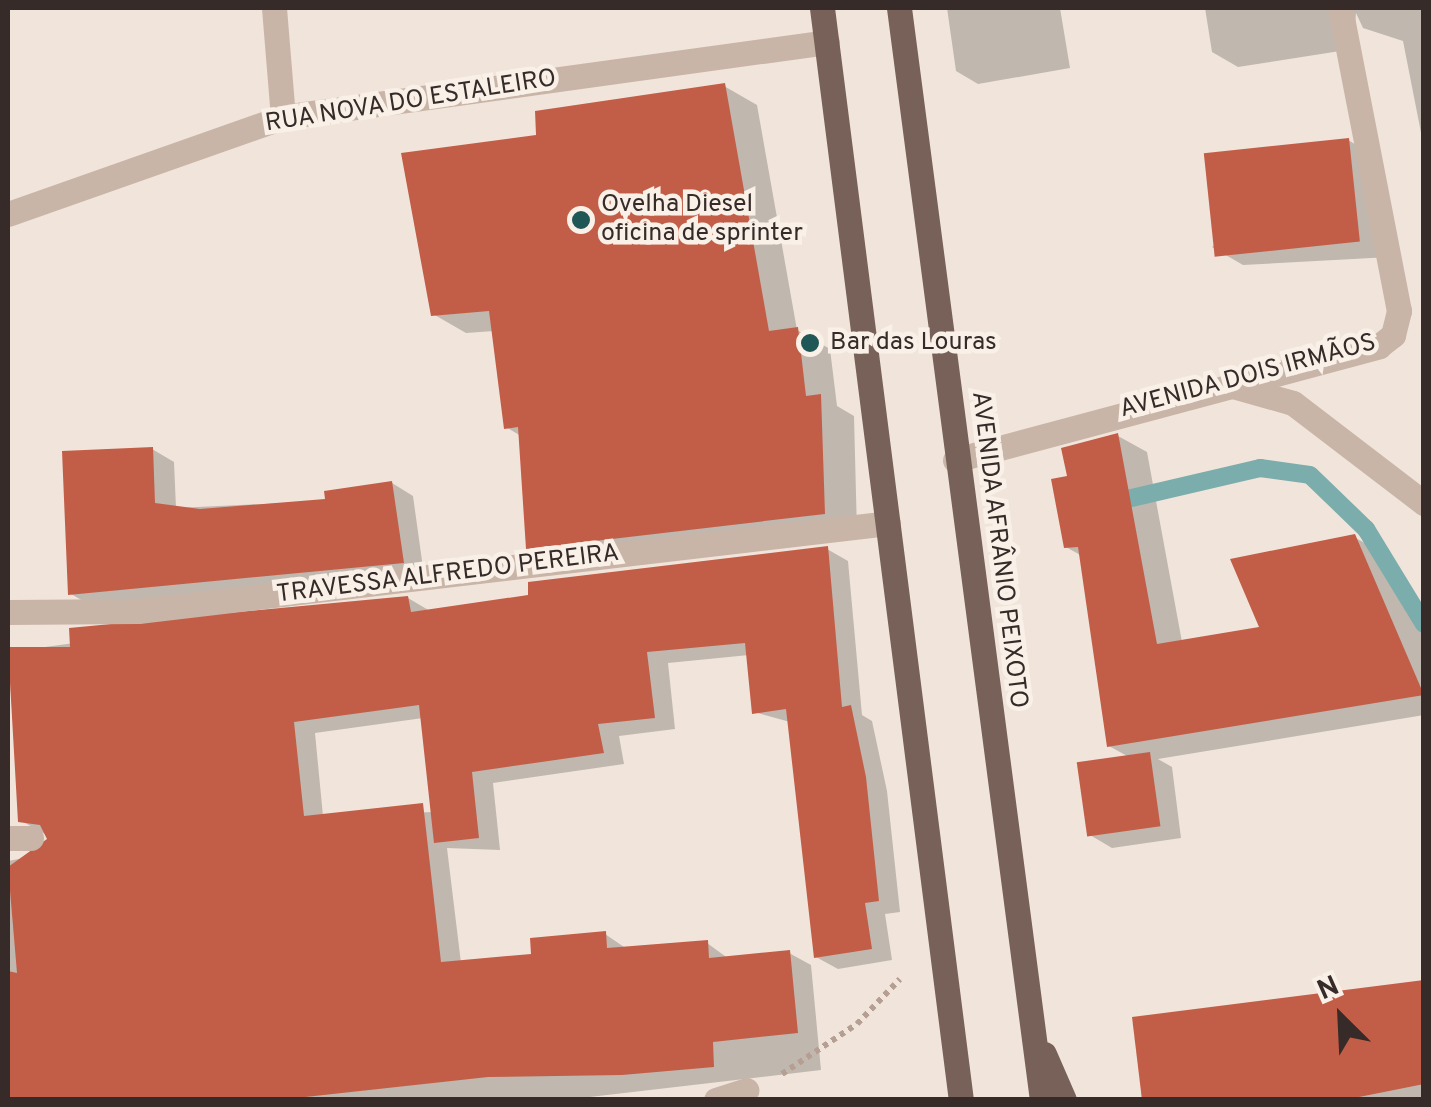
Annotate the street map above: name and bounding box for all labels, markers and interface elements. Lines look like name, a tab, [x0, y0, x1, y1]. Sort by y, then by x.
street label: RUA NOVA DO ESTALEIRO	[262, 64, 560, 140]
place label: Ovelha Diesel oficina de sprinter	[601, 191, 803, 250]
marker: Ovelha Diesel oficina de sprinter	[570, 209, 592, 231]
place label: Bar das Louras	[830, 328, 997, 358]
street label: AVENIDA DOIS IRMÃOS	[1116, 328, 1380, 426]
marker: Bar das Louras	[799, 332, 821, 354]
street label: AVENIDA AFRÂNIO PEIXOTO	[964, 389, 1032, 711]
street label: TRAVESSA ALFREDO PEREIRA	[274, 539, 622, 611]
north arrow	[1291, 967, 1391, 1067]
text: N	[1312, 969, 1345, 1010]

